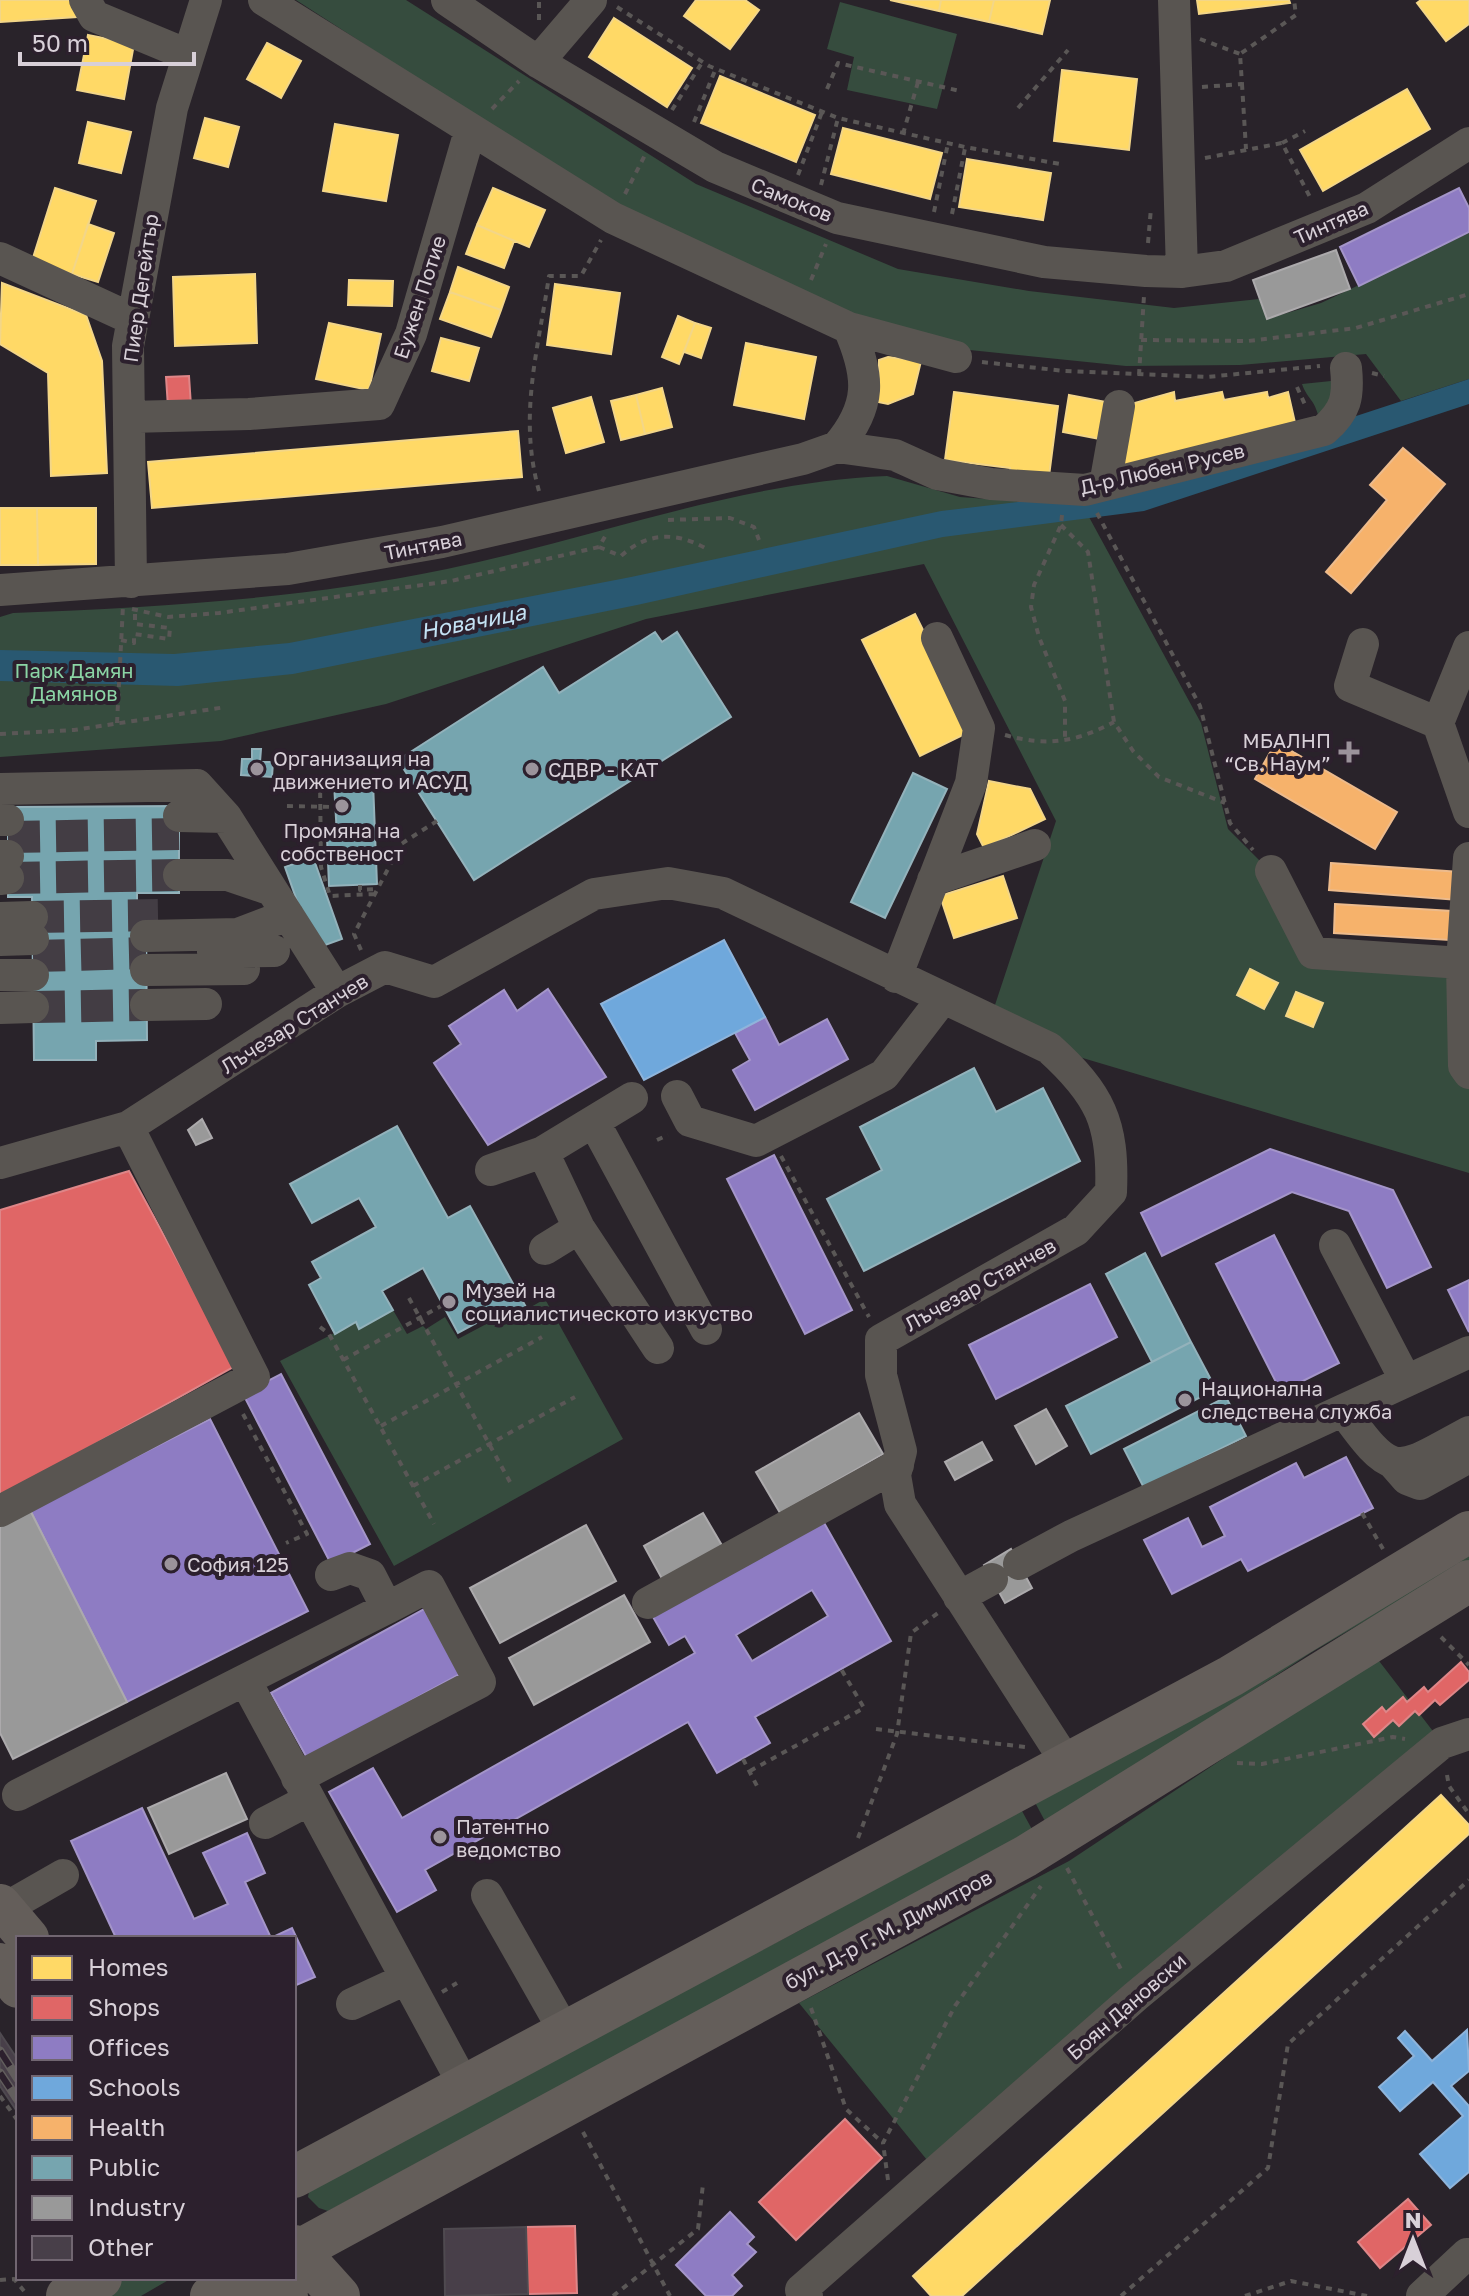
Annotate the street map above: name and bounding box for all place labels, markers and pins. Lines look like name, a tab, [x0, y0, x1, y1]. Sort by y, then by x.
place label: MБАЛНП “Св. Наум”	[1224, 728, 1331, 775]
marker: MБАЛНП “Св. Наум”	[1338, 741, 1360, 763]
place label: Организация на движението и АСУД	[273, 746, 468, 793]
place label: СДВР - КАТ	[548, 757, 658, 781]
marker: Организация на движението и АСУД	[248, 760, 266, 778]
marker: СДВР - КАТ	[523, 760, 541, 778]
marker: Промяна на собственост	[333, 797, 351, 815]
place label: Промяна на собственост	[280, 818, 404, 865]
place label: Музей на социалистическото изкуство	[465, 1278, 753, 1325]
marker: Музей на социалистическото изкуство	[440, 1293, 458, 1311]
place label: Национална следствена служба	[1201, 1376, 1392, 1423]
marker: Национална следствена служба	[1176, 1391, 1194, 1409]
place label: София 125	[187, 1552, 289, 1576]
marker: София 125	[162, 1555, 180, 1573]
place label: Патентно ведомство	[456, 1814, 561, 1861]
marker: Патентно ведомство	[431, 1828, 449, 1846]

